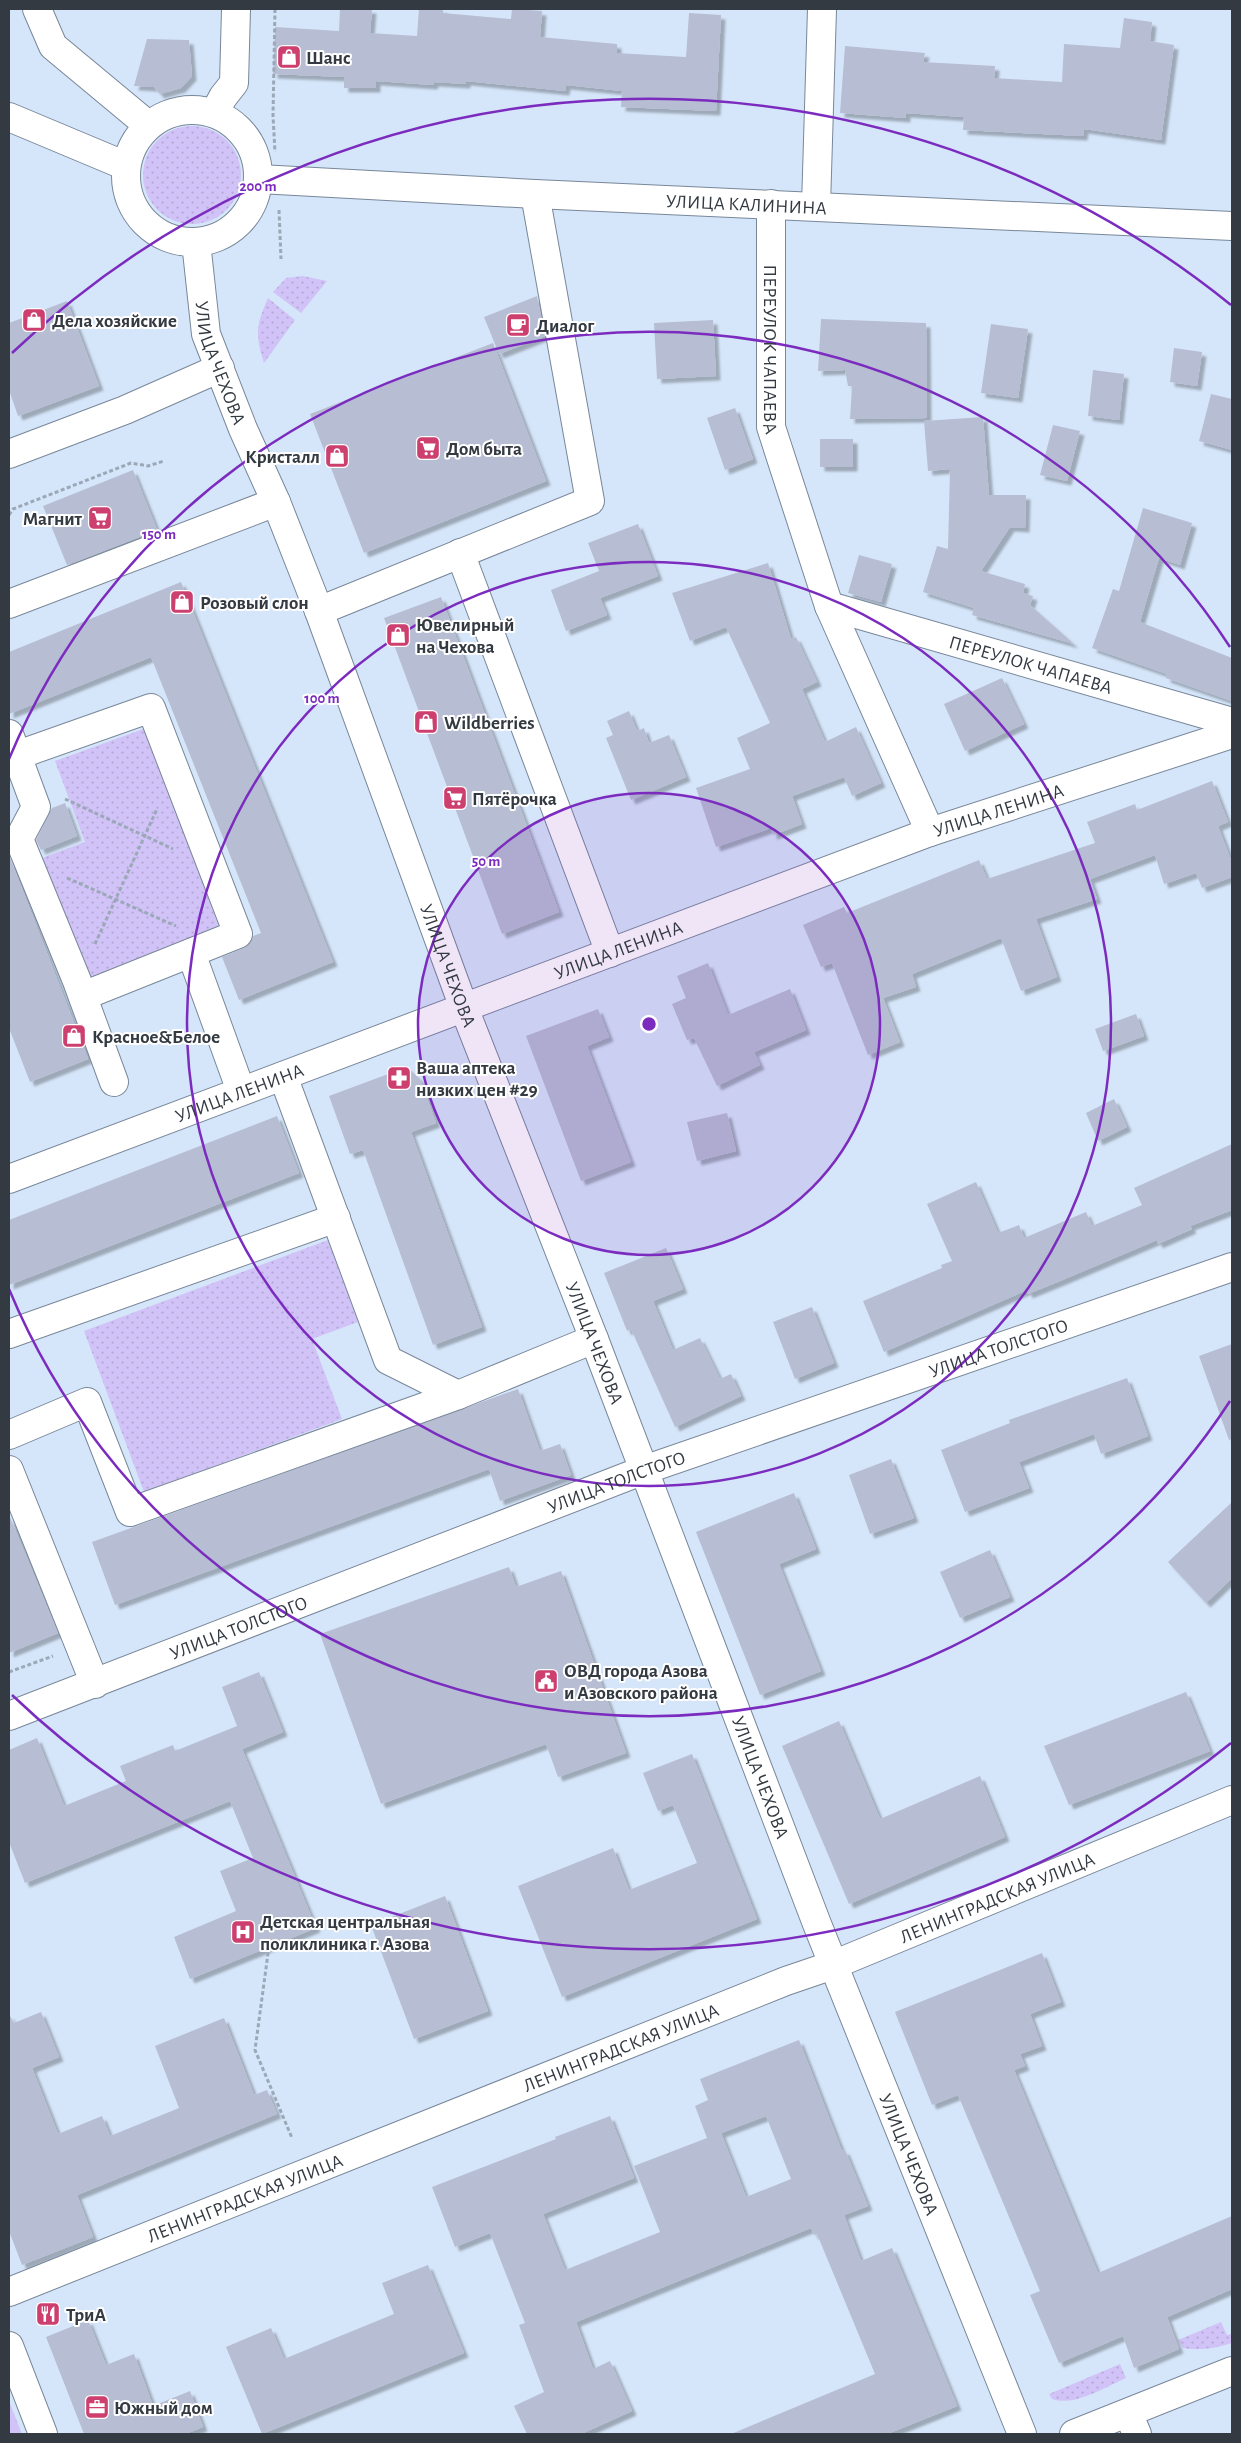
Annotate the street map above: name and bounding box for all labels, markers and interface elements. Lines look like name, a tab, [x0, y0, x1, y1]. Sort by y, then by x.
shop icon: Шанс	[276, 44, 302, 70]
place label: Шанс	[306, 49, 351, 68]
text: 200 m	[239, 179, 277, 194]
street label: УЛИЦА КАЛИНИНА	[665, 192, 827, 218]
street label: ПЕРЕУЛОК ЧАПАЕВА	[759, 265, 781, 436]
street label: УЛИЦА ЧЕХОВА	[191, 300, 248, 427]
shop icon: Дела хозяйские	[21, 307, 47, 333]
place label: Дела хозяйские	[52, 312, 177, 331]
cafe icon: Диалог	[505, 312, 531, 338]
place label: Диалог	[536, 317, 595, 336]
supermarket icon: Дом быта	[415, 435, 441, 461]
place label: Дом быта	[446, 440, 522, 459]
shop icon: Кристалл	[324, 443, 350, 469]
place label: Кристалл	[245, 448, 320, 467]
supermarket icon: Магнит	[87, 505, 113, 531]
place label: Магнит	[23, 510, 83, 529]
text: 150 m	[142, 527, 176, 542]
shop icon: Розовый слон	[169, 589, 195, 615]
place label: Розовый слон	[200, 594, 309, 613]
place label: Ювелирный на Чехова	[416, 616, 514, 657]
shop icon: Ювелирный на Чехова	[385, 622, 411, 648]
street label: ПЕРЕУЛОК ЧАПАЕВА	[947, 633, 1114, 698]
text: 100 m	[304, 691, 340, 706]
shop icon: Wildberries	[413, 709, 439, 735]
place label: Wildberries	[444, 714, 534, 733]
street label: УЛИЦА ЛЕНИНА	[931, 781, 1066, 841]
supermarket icon: Пятёрочка	[442, 785, 468, 811]
place label: Пятёрочка	[472, 790, 557, 809]
text: 50 m	[472, 854, 500, 869]
street label: УЛИЦА ЧЕХОВА	[416, 902, 478, 1030]
street label: УЛИЦА ЛЕНИНА	[552, 918, 685, 984]
centre of rings	[640, 1015, 658, 1033]
shop icon: Красное&Белое	[61, 1023, 87, 1049]
place label: Красное&Белое	[92, 1028, 220, 1047]
place label: Ваша аптека низких цен #29	[416, 1059, 538, 1100]
street label: УЛИЦА ЛЕНИНА	[173, 1061, 306, 1126]
pharmacy icon: Ваша аптека низких цен #29	[386, 1065, 412, 1091]
street label: УЛИЦА ЧЕХОВА	[562, 1280, 626, 1407]
street label: УЛИЦА ТОЛСТОГО	[927, 1316, 1071, 1382]
street label: УЛИЦА ТОЛСТОГО	[545, 1448, 688, 1517]
street label: УЛИЦА ТОЛСТОГО	[167, 1593, 310, 1664]
place label: ОВД города Азова и Азовского района	[564, 1662, 718, 1703]
public building icon: ОВД города Азова и Азовского района	[533, 1668, 559, 1694]
street label: УЛИЦА ЧЕХОВА	[728, 1714, 792, 1841]
street label: ЛЕНИНГРАДСКАЯ УЛИЦА	[897, 1850, 1098, 1947]
place label: Детская центральная поликлиника г. Азова	[260, 1913, 430, 1954]
hospital icon: Детская центральная поликлиника г. Азова	[230, 1919, 256, 1945]
street label: ЛЕНИНГРАДСКАЯ УЛИЦА	[521, 2001, 722, 2096]
street label: УЛИЦА ЧЕХОВА	[875, 2091, 941, 2218]
street label: ЛЕНИНГРАДСКАЯ УЛИЦА	[145, 2151, 346, 2247]
restaurant icon: ТриА	[35, 2301, 61, 2327]
place label: ТриА	[66, 2306, 106, 2325]
office icon: Южный дом	[84, 2394, 110, 2420]
place label: Южный дом	[114, 2399, 213, 2418]

